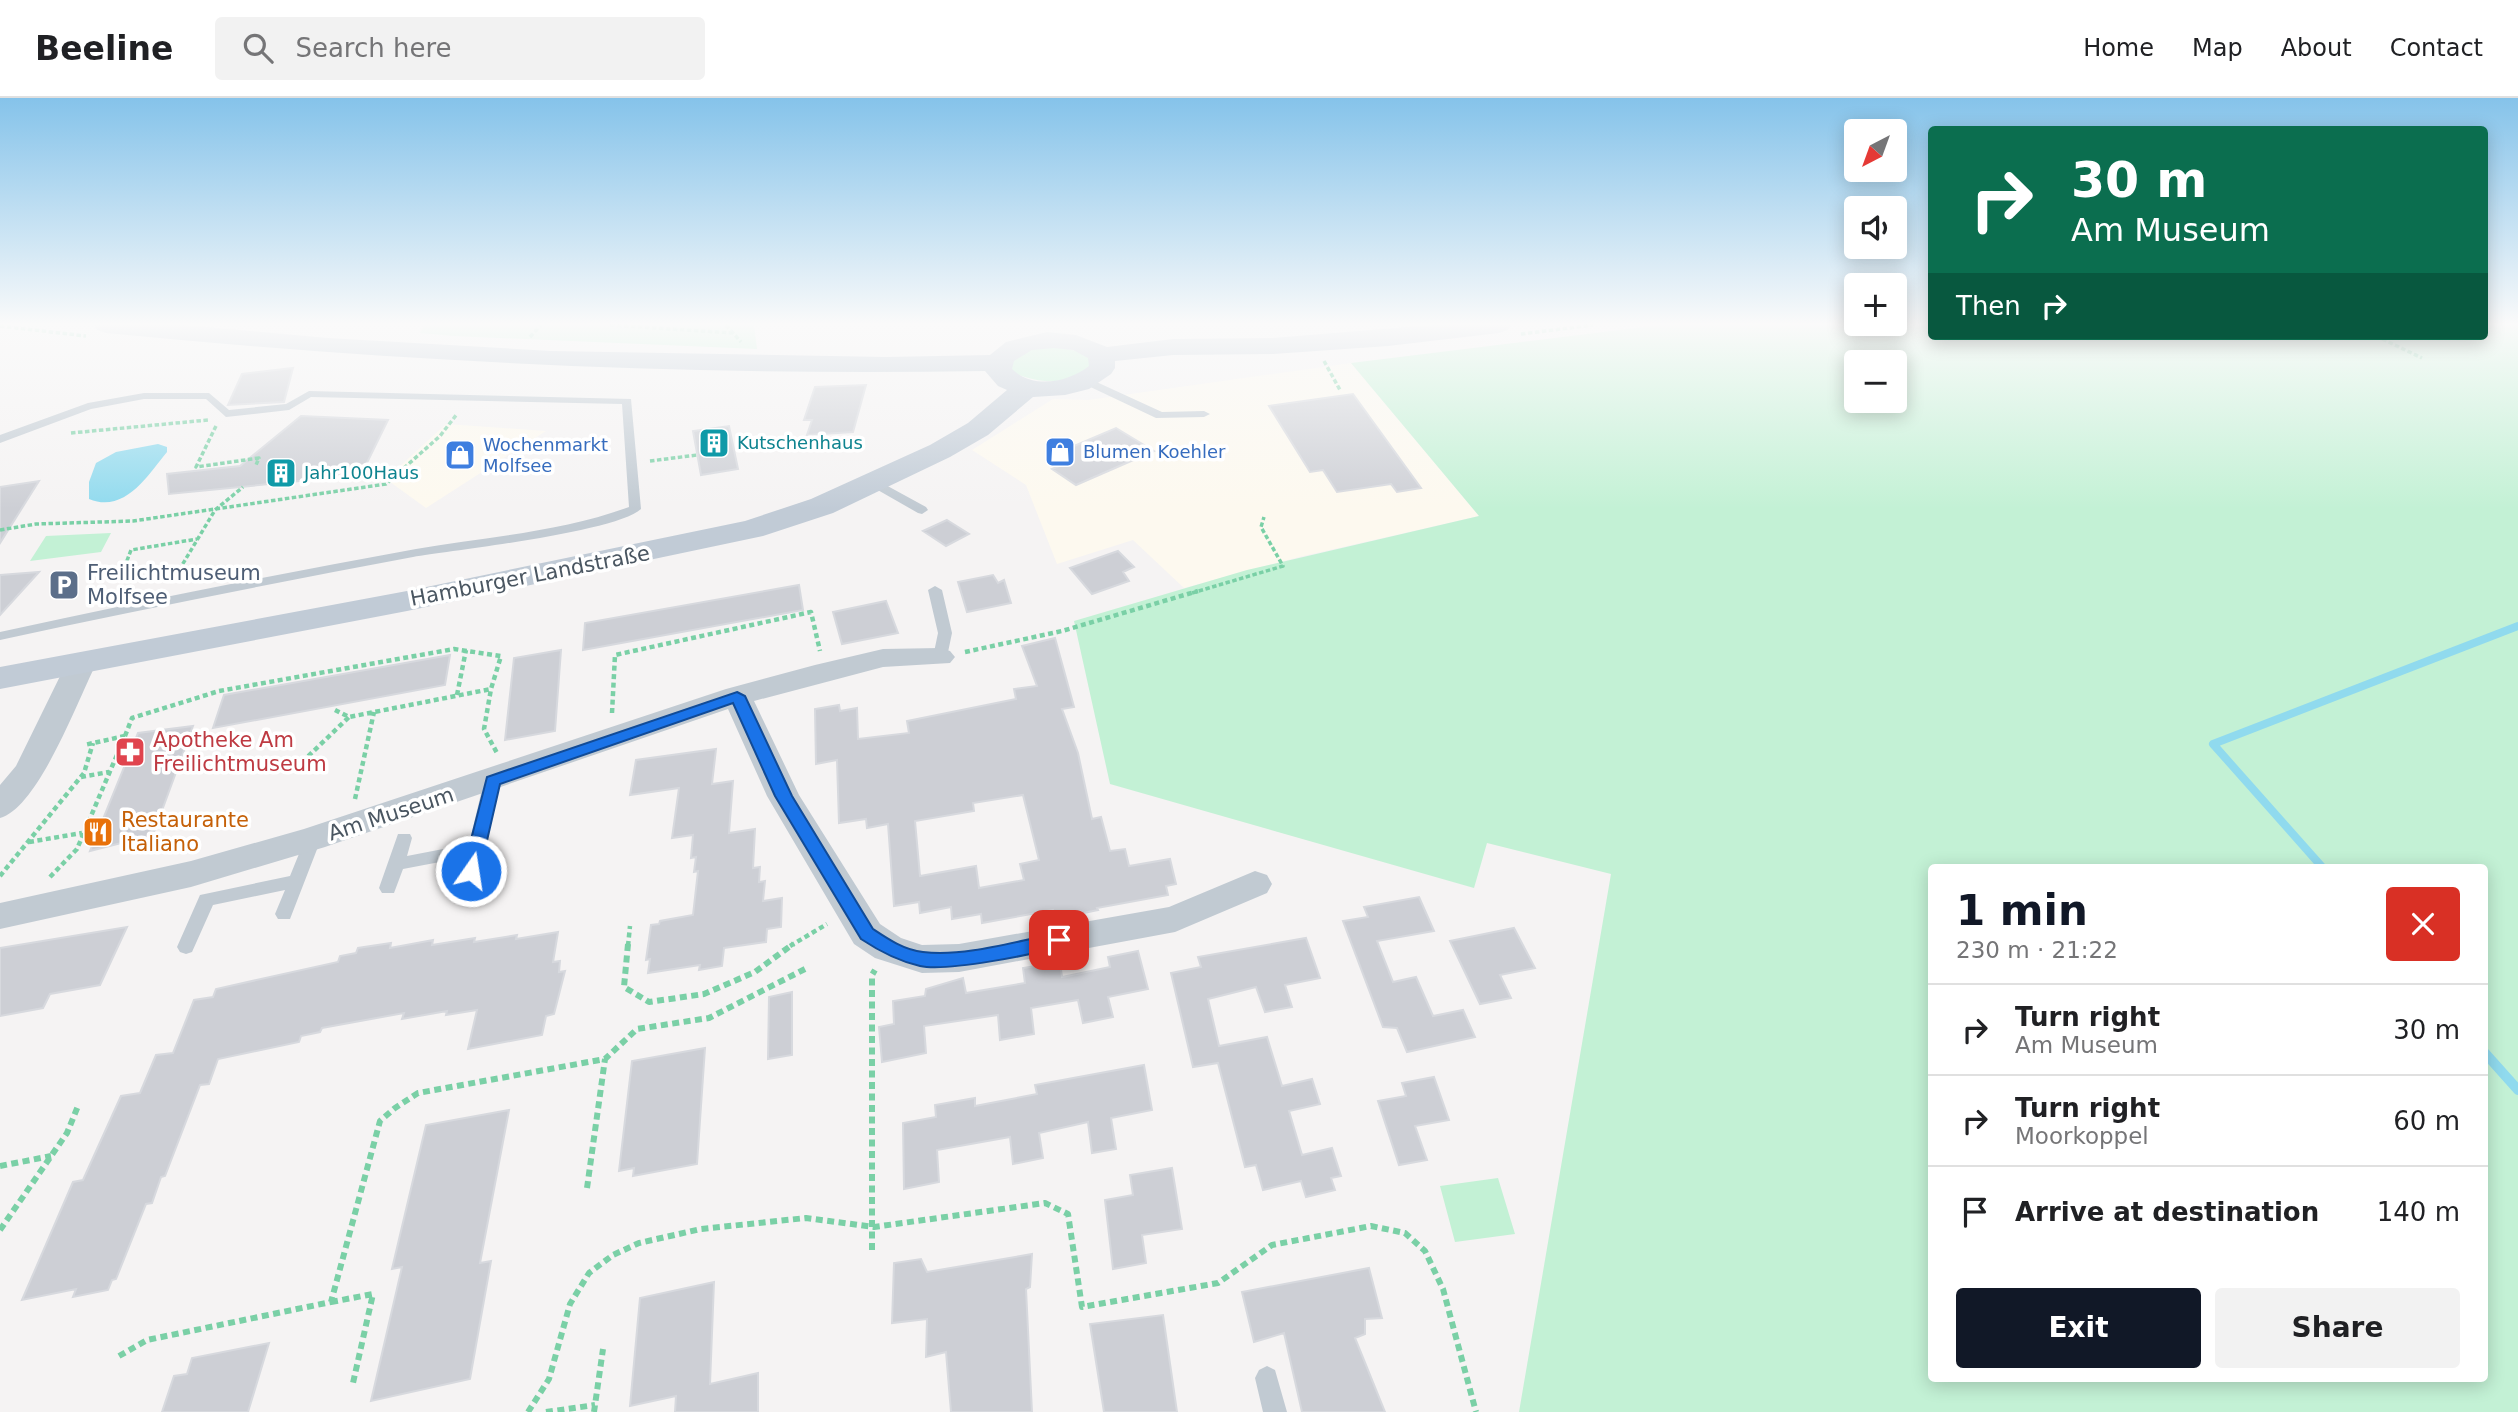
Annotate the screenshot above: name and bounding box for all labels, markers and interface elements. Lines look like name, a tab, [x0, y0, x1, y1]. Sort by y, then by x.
search box	[215, 17, 705, 80]
text: Beeline	[35, 29, 173, 68]
icon: search	[239, 29, 277, 67]
text: Search here	[295, 33, 452, 63]
text: Home	[2083, 34, 2154, 62]
text: Map	[2192, 34, 2243, 62]
text: About	[2281, 34, 2352, 62]
text: Contact	[2390, 34, 2483, 62]
north arrow	[1844, 119, 1908, 182]
map controls	[1844, 119, 1907, 413]
text: 30 m	[2071, 152, 2207, 209]
icon: right	[1956, 154, 2047, 245]
button: sound	[1844, 196, 1907, 259]
text: Am Museum	[2071, 211, 2270, 249]
button: +	[1844, 273, 1907, 336]
icon: right	[2035, 287, 2073, 325]
text: Then	[1956, 291, 2021, 321]
button: −	[1844, 350, 1907, 413]
building icon: Kutschenhaus	[697, 426, 731, 460]
place label: Kutschenhaus	[737, 432, 863, 453]
place label: Wochenmarkt Molfsee	[483, 434, 608, 476]
shop icon: Blumen Koehler	[1043, 435, 1077, 469]
shop icon: Wochenmarkt Molfsee	[443, 438, 477, 472]
place label: Blumen Koehler	[1083, 441, 1226, 462]
building icon: Jahr100Haus	[264, 456, 298, 490]
place label: Jahr100Haus	[303, 462, 419, 483]
street label: Hamburger Landstraße	[408, 541, 652, 611]
place label: Freilichtmuseum Molfsee	[87, 561, 261, 609]
parking icon: Freilichtmuseum Molfsee	[47, 568, 81, 602]
place label: Apotheke Am Freilichtmuseum	[153, 728, 327, 776]
pharmacy icon: Apotheke Am Freilichtmuseum	[113, 735, 147, 769]
street label: Am Museum	[325, 782, 457, 846]
place label: Restaurante Italiano	[121, 808, 249, 856]
restaurant icon: Restaurante Italiano	[81, 815, 115, 849]
position arrow	[434, 834, 508, 908]
text: 1 min	[1956, 886, 2088, 935]
button: close	[2386, 887, 2460, 961]
pin	[1029, 910, 1089, 970]
icon: arrive	[1040, 921, 1078, 959]
text: 230 m · 21:22	[1956, 937, 2118, 963]
text: Turn right	[2015, 1002, 2160, 1032]
icon: right	[1956, 1011, 1994, 1049]
text: 30 m	[2393, 1015, 2460, 1045]
text: Am Museum	[2015, 1032, 2158, 1058]
text: Turn right	[2015, 1093, 2160, 1123]
icon: right	[1956, 1102, 1994, 1140]
text: 60 m	[2393, 1106, 2460, 1136]
text: Moorkoppel	[2015, 1123, 2149, 1149]
icon: arrive	[1956, 1193, 1994, 1231]
text: Arrive at destination	[2015, 1197, 2319, 1227]
text: 140 m	[2377, 1197, 2460, 1227]
button: Exit	[1956, 1288, 2201, 1368]
button: Share	[2215, 1288, 2460, 1368]

